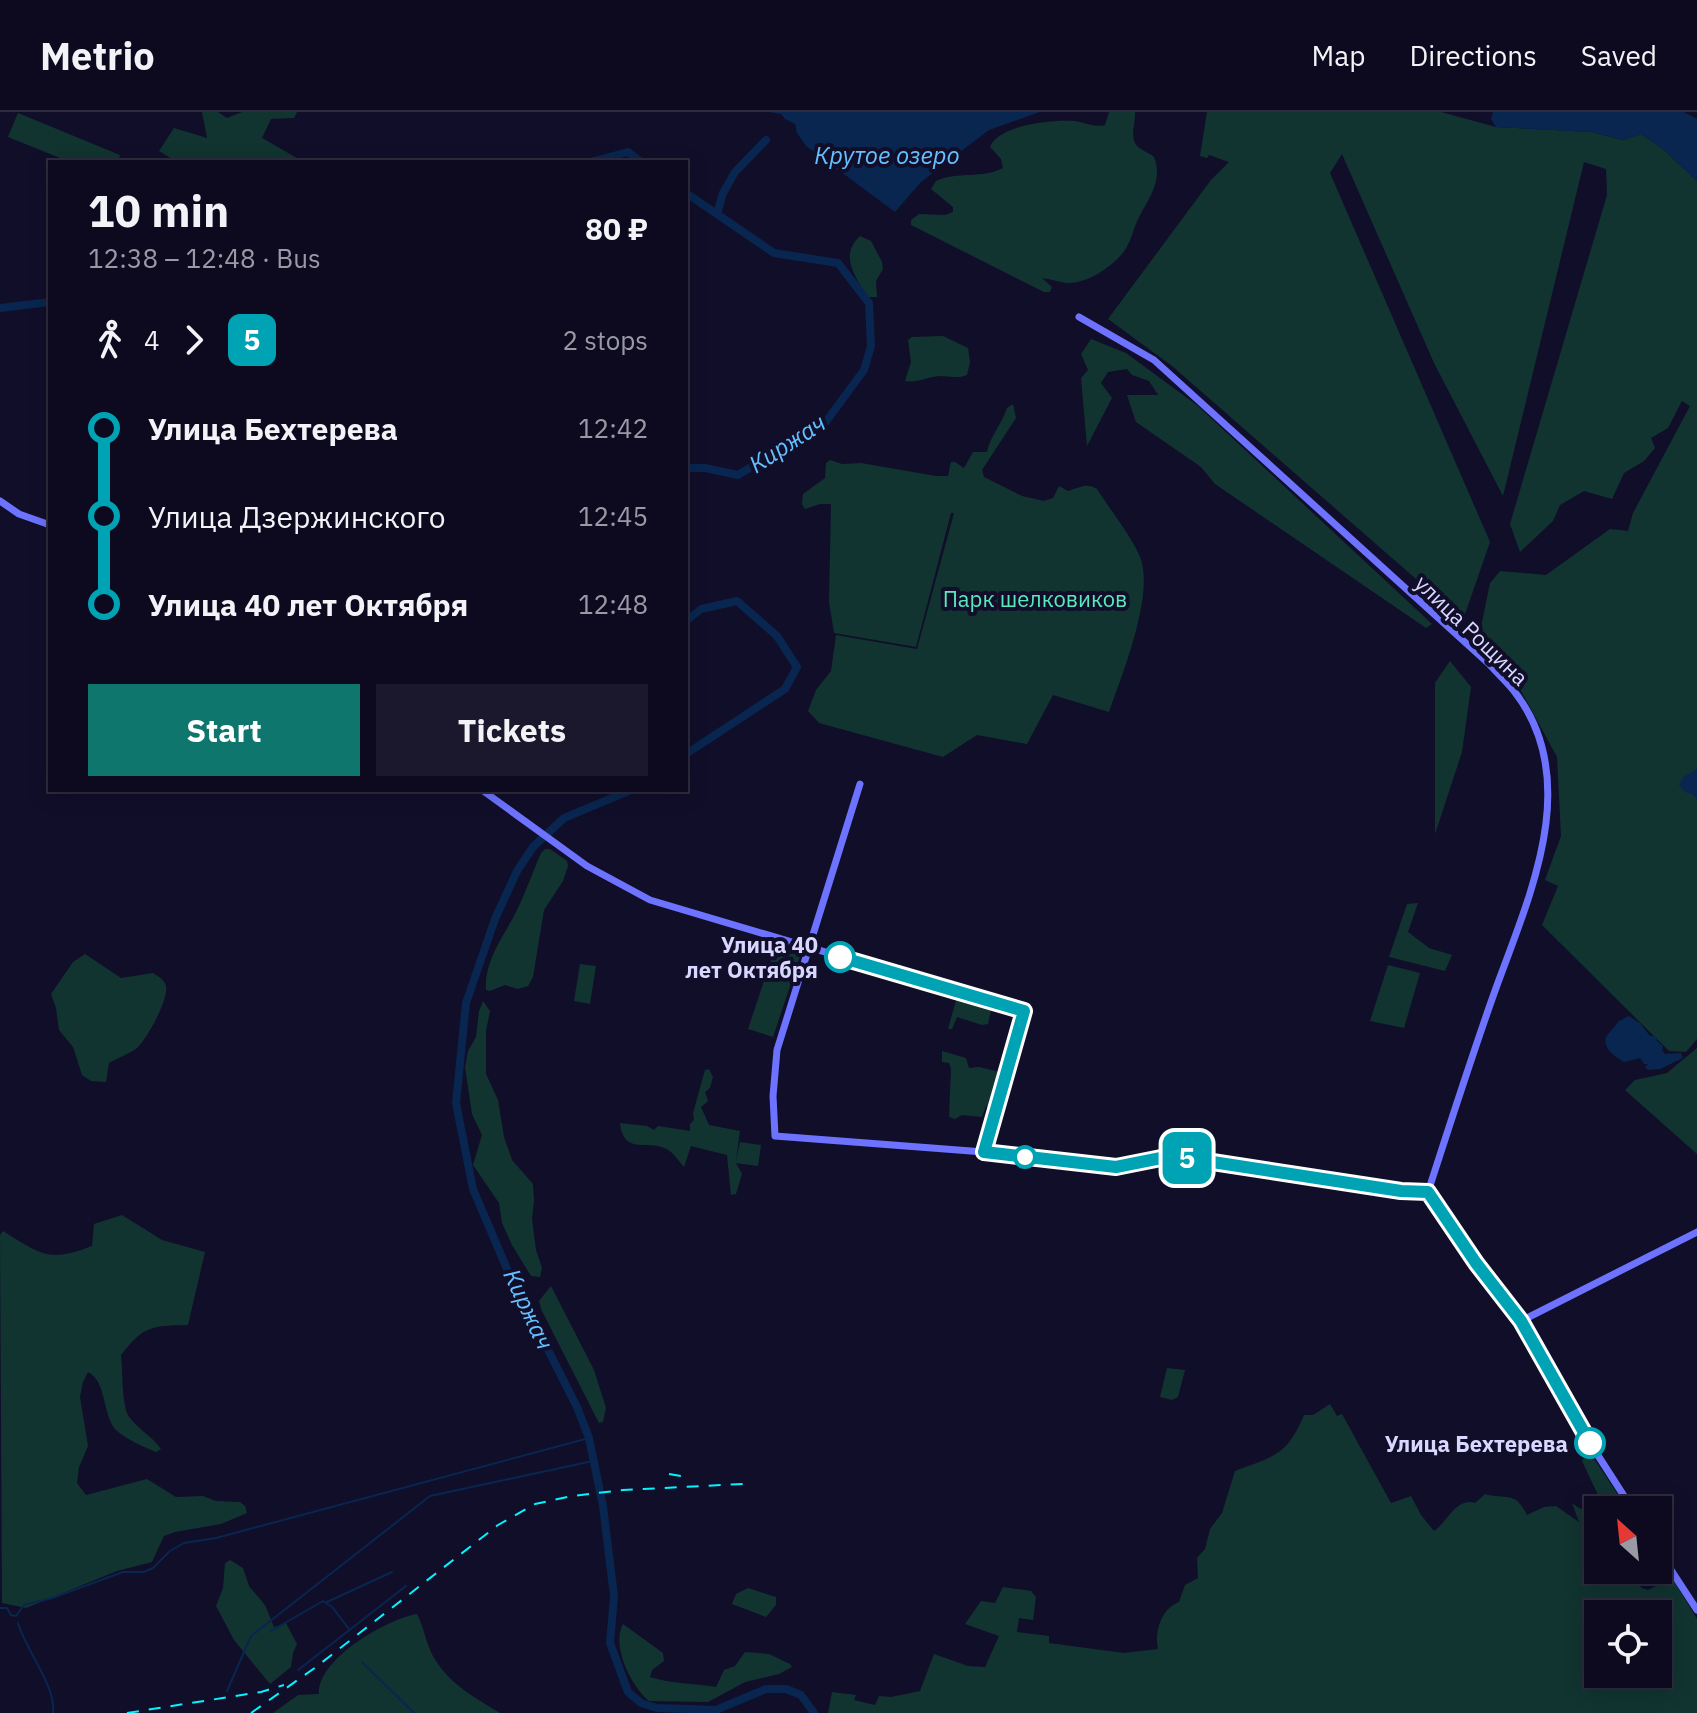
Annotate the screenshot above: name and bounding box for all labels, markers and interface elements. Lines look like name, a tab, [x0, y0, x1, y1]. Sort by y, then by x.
text: Metrio	[40, 31, 155, 80]
text: Map	[1311, 37, 1365, 74]
text: Directions	[1409, 37, 1537, 74]
text: Saved	[1581, 37, 1657, 74]
water label: Крутое озеро	[814, 139, 960, 171]
text: 10 min	[88, 182, 229, 239]
text: 80 ₽	[585, 209, 648, 248]
text: 12:38 – 12:48 · Bus	[88, 241, 321, 275]
icon: walk	[88, 318, 132, 362]
icon: forward	[172, 318, 216, 362]
text: 5	[244, 321, 260, 358]
text: 4	[144, 323, 160, 357]
text: 2 stops	[562, 323, 648, 357]
water label: Киржач	[742, 406, 832, 480]
text: Улица Бехтерева	[148, 409, 398, 448]
text: 12:42	[578, 411, 648, 445]
text: Улица Дзержинского	[148, 497, 446, 536]
text: 12:45	[578, 499, 648, 533]
street label: улица Рощина	[1409, 568, 1535, 692]
park label: Парк шелковиков	[943, 584, 1127, 613]
text: Улица 40 лет Октября	[148, 585, 468, 624]
text: 12:48	[578, 587, 648, 621]
button: Start	[88, 684, 360, 776]
button: Tickets	[376, 684, 648, 776]
place label: Улица 40 лет Октября	[685, 930, 818, 984]
marker: Улица 40 лет Октября	[825, 942, 855, 972]
line badge: 5	[1161, 1132, 1213, 1184]
text: 5	[1179, 1139, 1195, 1176]
unlabelled marker	[1014, 1146, 1036, 1168]
water label: Киржач	[496, 1263, 562, 1355]
marker: Улица Бехтерева	[1575, 1428, 1605, 1458]
place label: Улица Бехтерева	[1385, 1429, 1568, 1458]
north arrow	[1584, 1496, 1672, 1584]
map controls	[1584, 1496, 1672, 1688]
button: locate	[1584, 1600, 1672, 1688]

